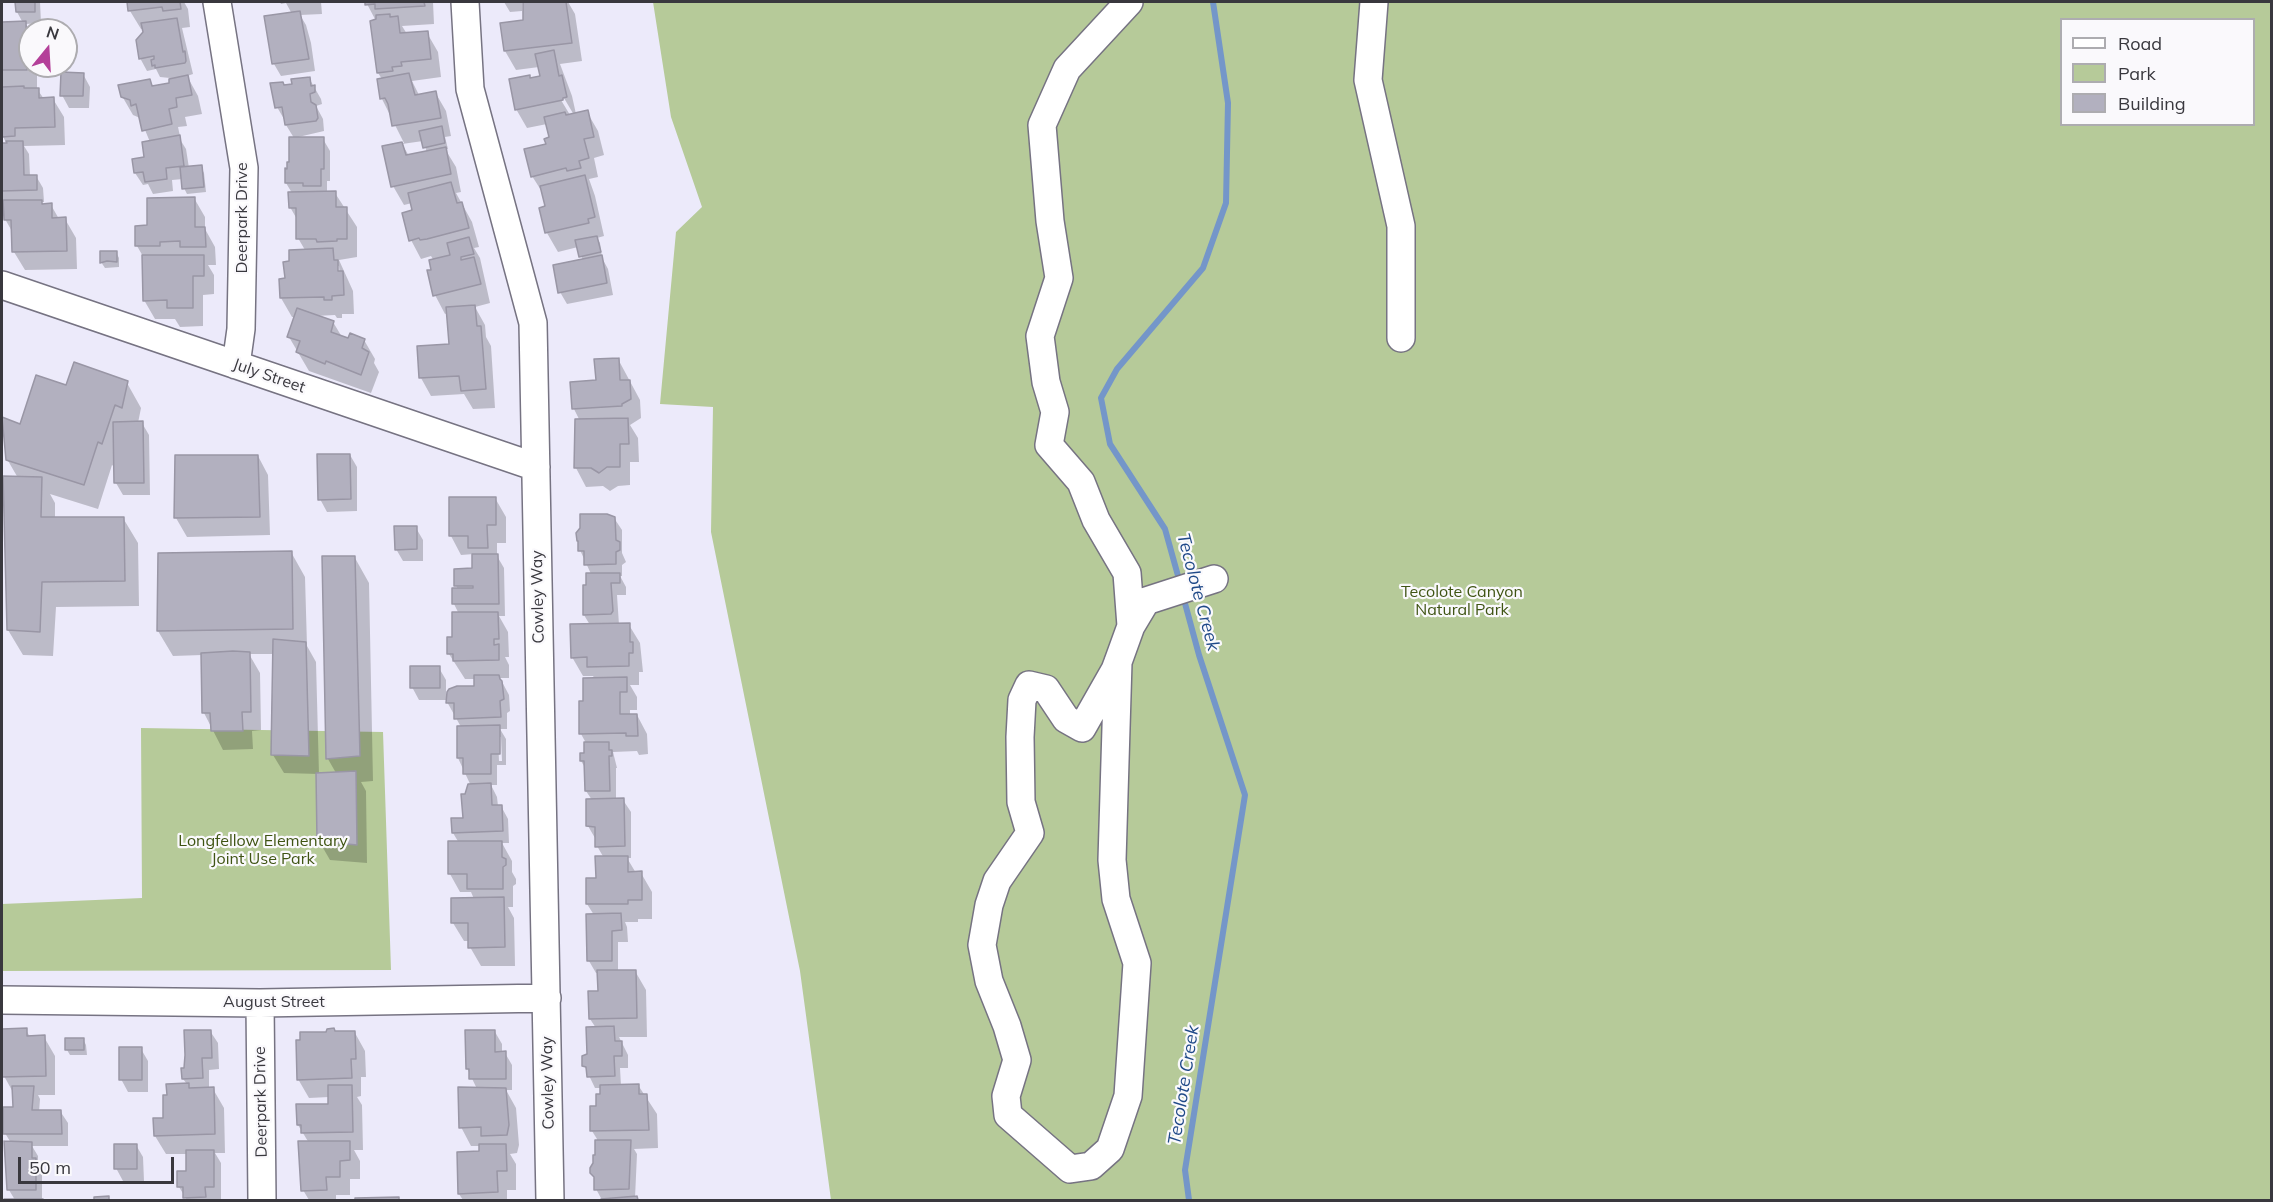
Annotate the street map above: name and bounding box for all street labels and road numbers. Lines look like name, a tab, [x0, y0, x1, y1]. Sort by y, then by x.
street label: Deerpark Drive	[232, 162, 252, 274]
street label: July Street	[230, 355, 308, 397]
street label: Cowley Way	[528, 550, 548, 644]
street label: August Street	[223, 992, 325, 1012]
street label: Cowley Way	[538, 1036, 558, 1130]
street label: Deerpark Drive	[250, 1046, 272, 1158]

